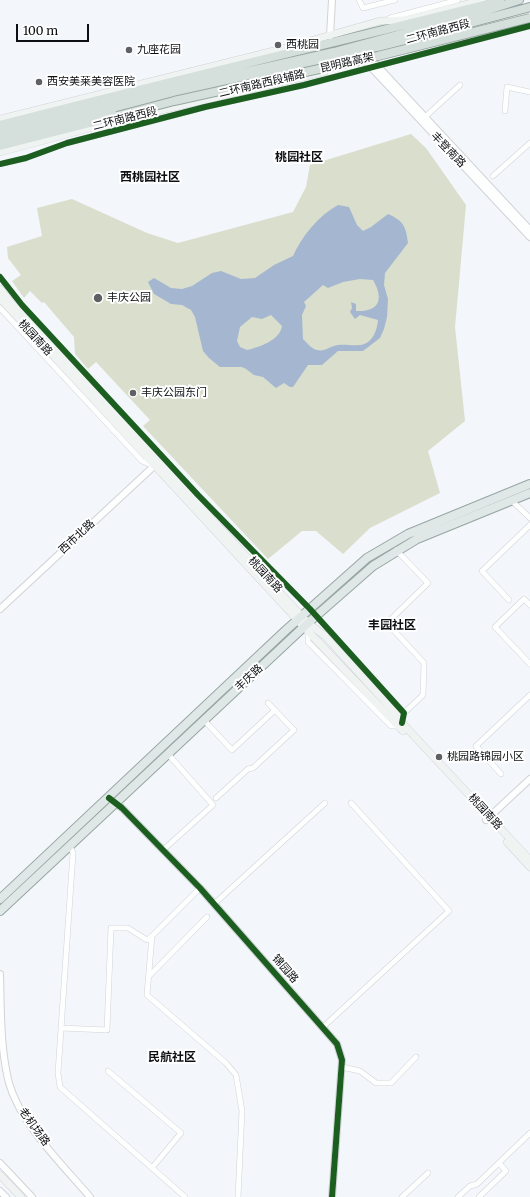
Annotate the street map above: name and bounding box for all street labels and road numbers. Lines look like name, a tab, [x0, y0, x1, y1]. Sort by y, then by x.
street label: 二环南路西段	[404, 17, 472, 47]
street label: 昆明路高架	[319, 50, 375, 76]
street label: 二环南路西段辅路	[218, 68, 306, 100]
street label: 二环南路西段	[91, 105, 159, 133]
street label: 丰登南路	[428, 130, 468, 170]
street label: 桃园南路	[15, 317, 55, 359]
street label: 西市北路	[56, 517, 98, 557]
street label: 桃园南路	[245, 554, 285, 596]
street label: 丰庆路	[232, 662, 266, 694]
street label: 桃园南路	[465, 791, 505, 833]
street label: 锦园路	[269, 952, 301, 986]
street label: 老机场路	[16, 1105, 52, 1149]

